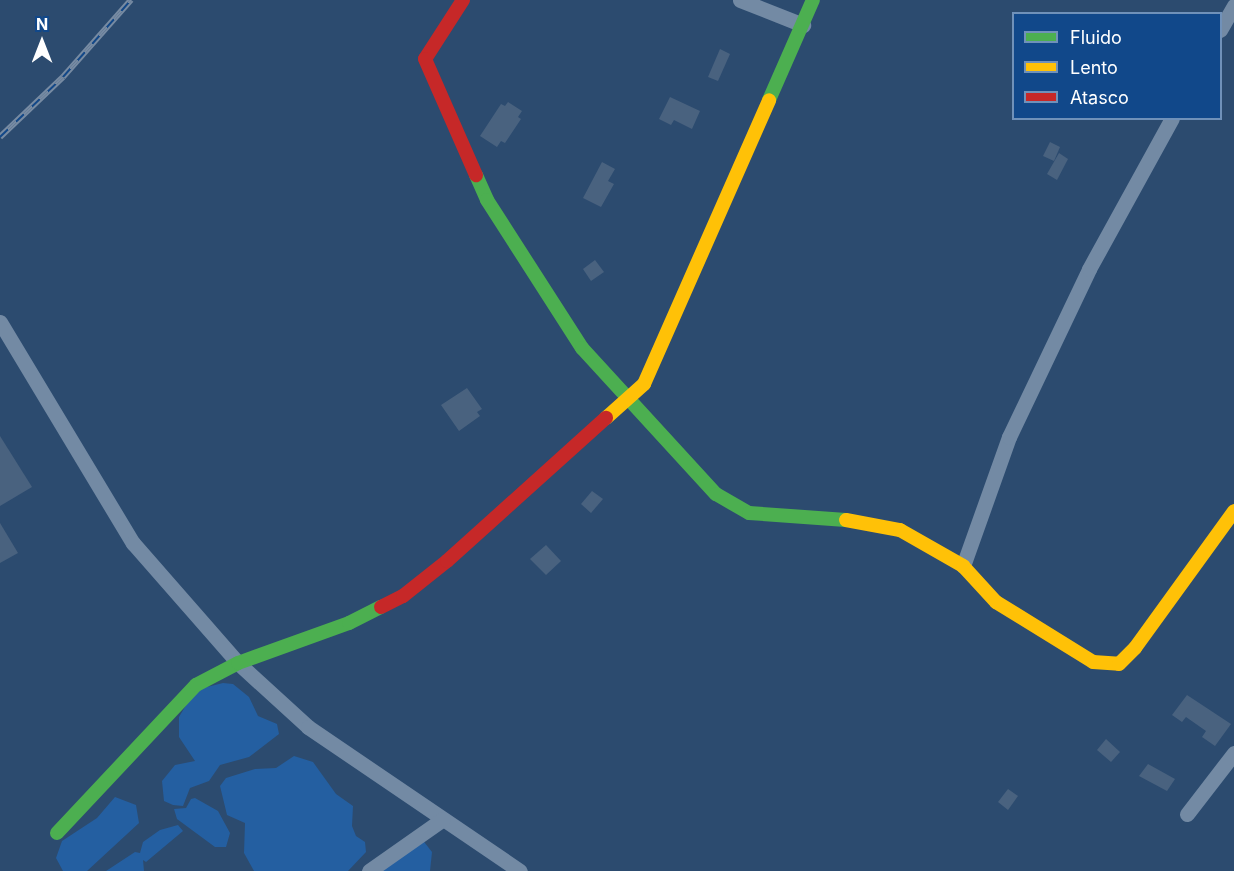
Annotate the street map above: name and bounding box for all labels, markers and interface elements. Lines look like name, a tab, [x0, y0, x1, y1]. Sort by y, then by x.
north arrow	[12, 12, 72, 72]
legend	[1012, 12, 1222, 120]
text: N	[36, 14, 48, 34]
text: Fluido	[1070, 27, 1122, 48]
text: Lento	[1070, 57, 1118, 78]
text: Atasco	[1070, 87, 1129, 108]

